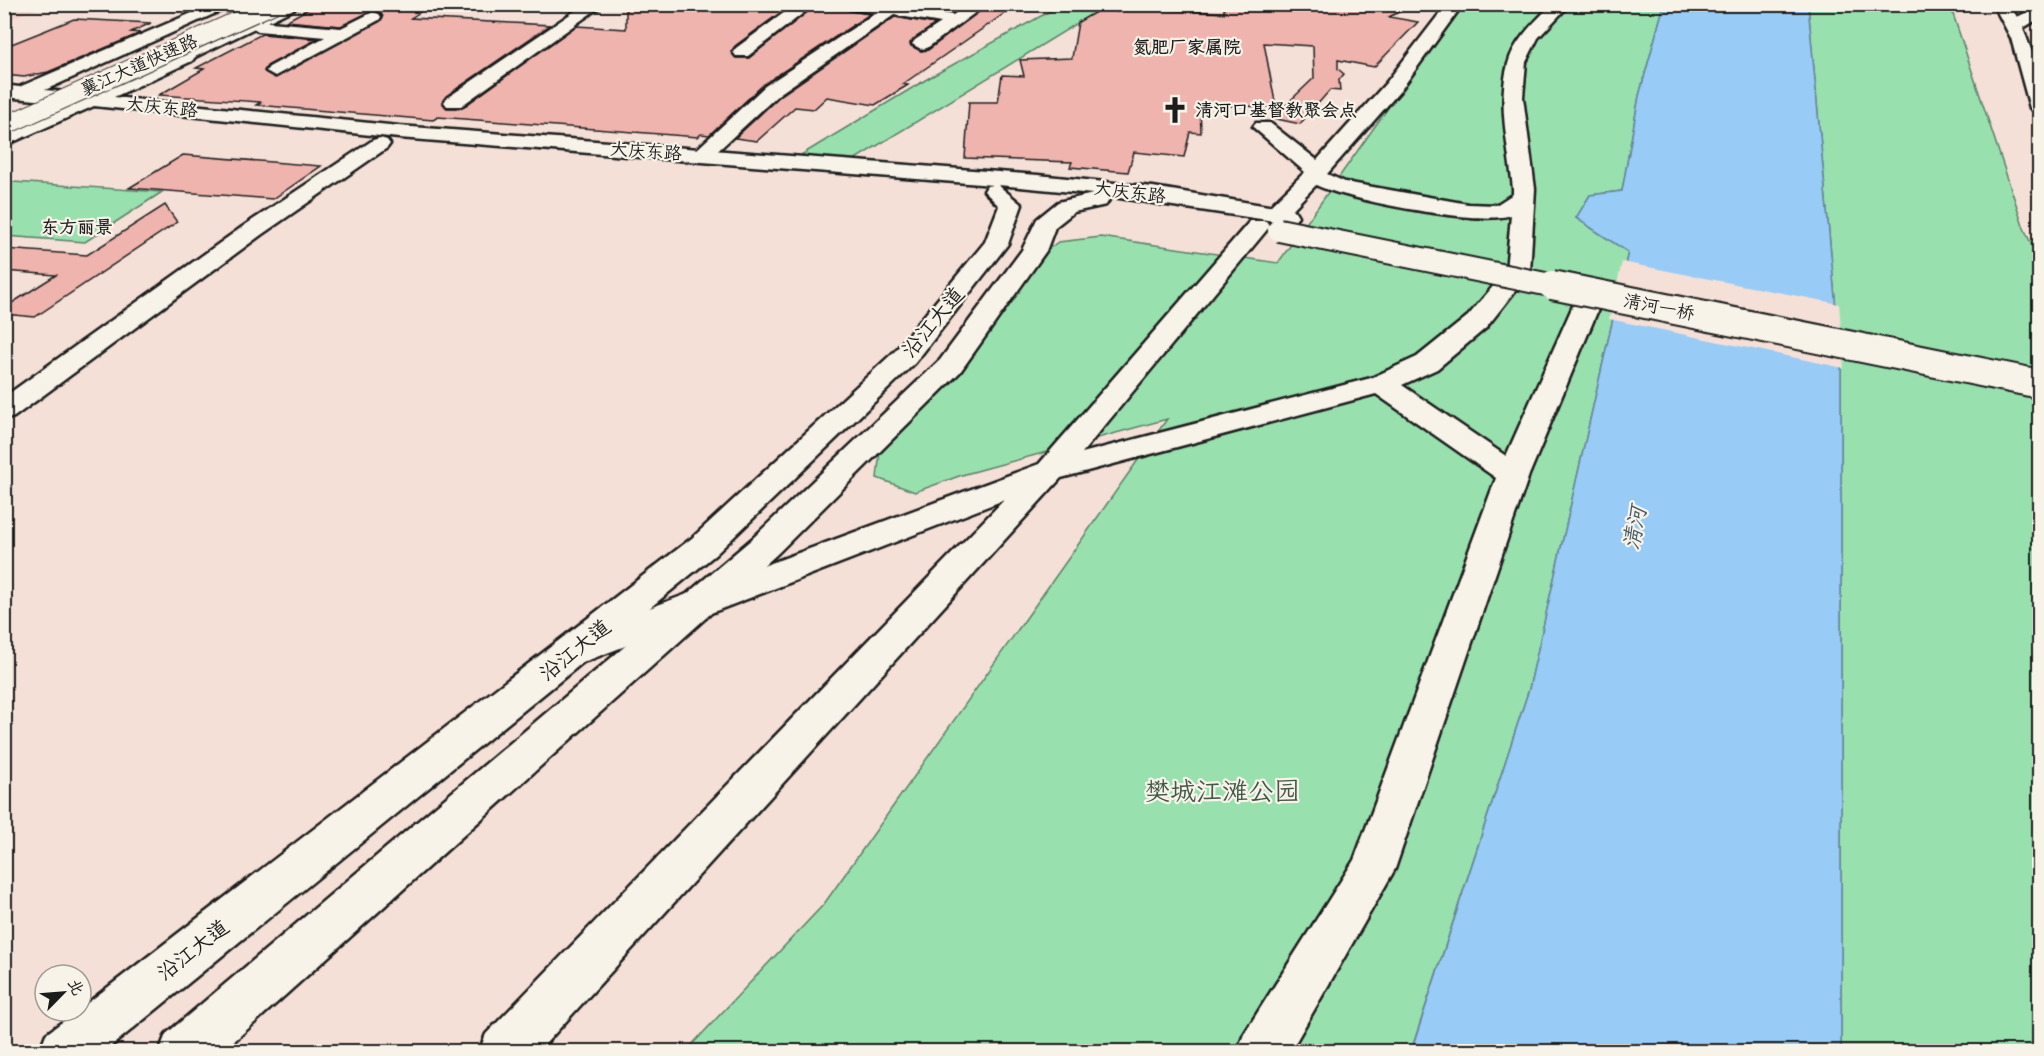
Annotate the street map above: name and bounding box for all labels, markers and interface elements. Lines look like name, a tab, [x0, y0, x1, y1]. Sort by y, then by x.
street label: 襄江大道快速路	[77, 30, 203, 104]
district label: 氮肥厂家属院	[1133, 37, 1241, 62]
street label: 大庆东路	[125, 93, 199, 126]
church icon: 清河口基督教聚会点	[1160, 95, 1190, 125]
place label: 清河口基督教聚会点	[1195, 100, 1357, 125]
street label: 大庆东路	[609, 139, 683, 168]
street label: 大庆东路	[1092, 178, 1167, 211]
district label: 东方丽景	[41, 217, 113, 242]
street label: 沿江大道	[897, 282, 974, 366]
street label: 清河一桥	[1621, 290, 1696, 329]
water label: 清河	[1618, 501, 1657, 553]
street label: 沿江大道	[535, 614, 619, 690]
park label: 樊城江滩公园	[1144, 776, 1300, 813]
street label: 沿江大道	[153, 915, 237, 990]
north arrow	[33, 963, 93, 1023]
text: 北	[61, 976, 88, 1000]

